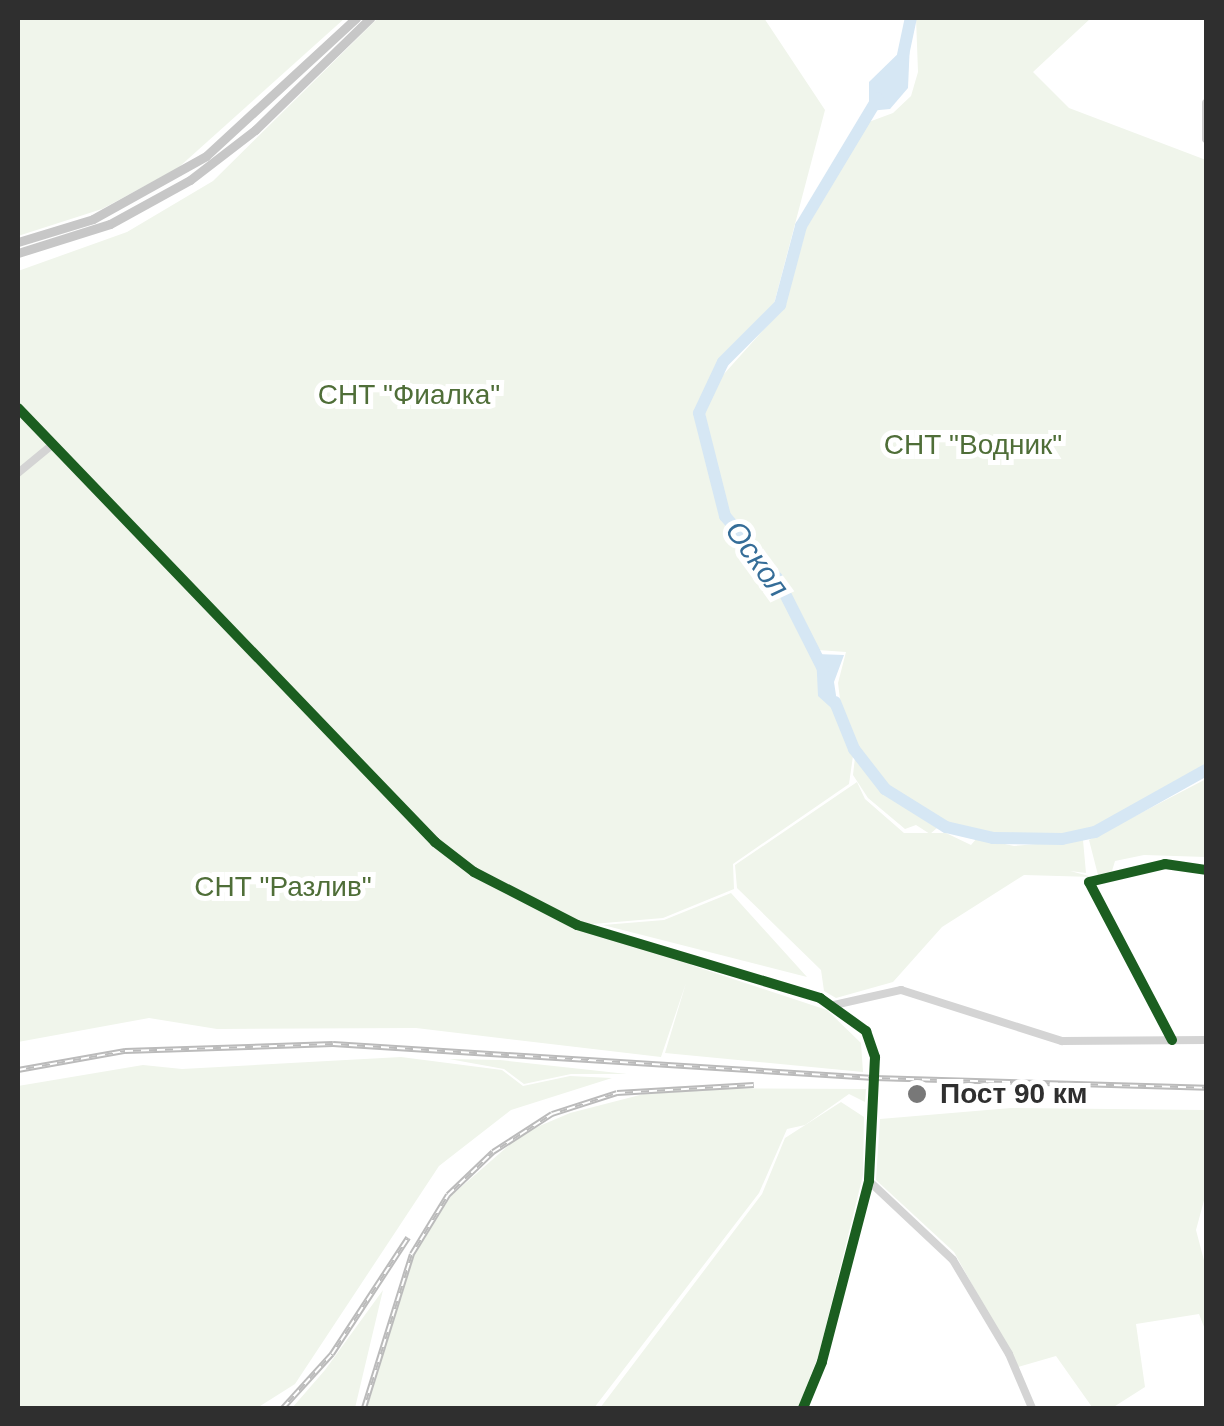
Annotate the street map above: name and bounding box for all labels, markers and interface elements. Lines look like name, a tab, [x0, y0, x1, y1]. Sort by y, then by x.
park label: СНТ "Фиалка"	[318, 378, 500, 412]
park label: СНТ "Водник"	[884, 428, 1062, 462]
water label: Оскол	[717, 514, 797, 604]
park label: СНТ "Разлив"	[194, 870, 372, 904]
place label: Пост 90 км	[940, 1077, 1088, 1111]
marker: Пост 90 км	[904, 1081, 930, 1107]

